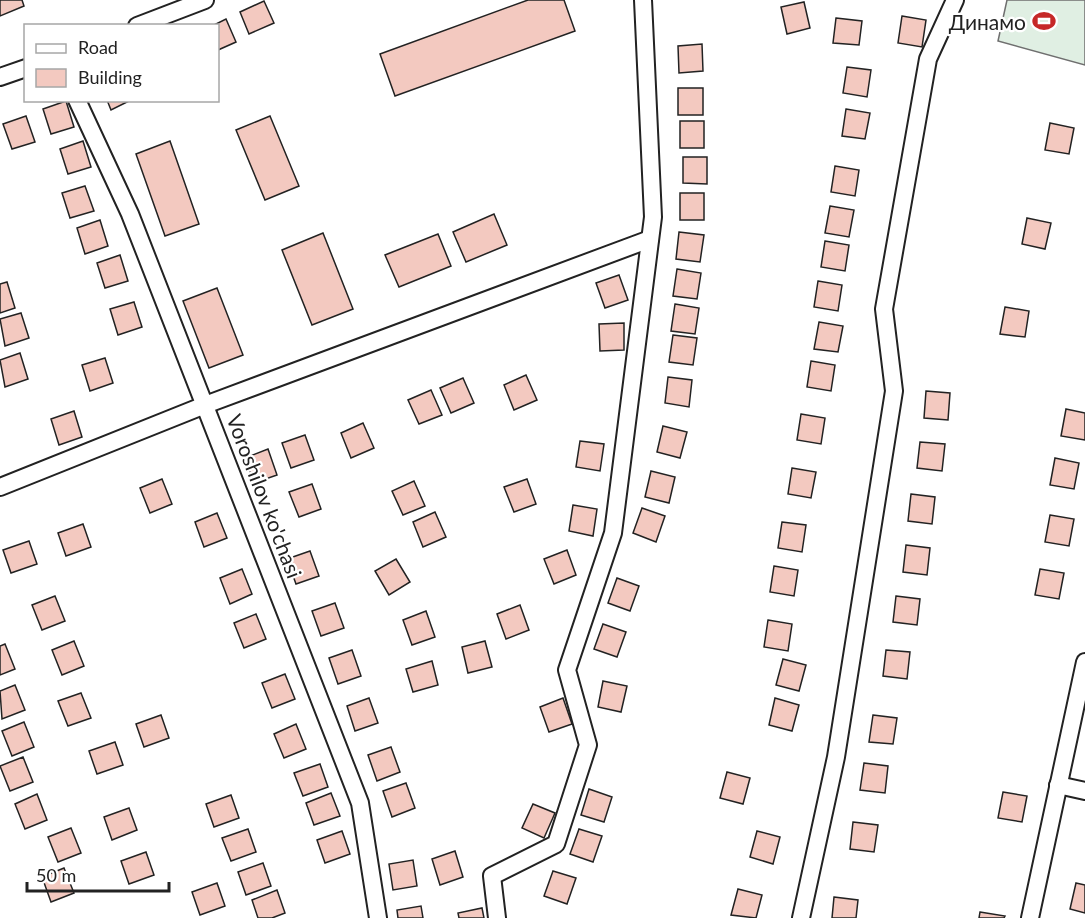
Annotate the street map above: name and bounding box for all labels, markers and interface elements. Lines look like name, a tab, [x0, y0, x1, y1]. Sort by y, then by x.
sports icon: Динамо	[1031, 8, 1057, 34]
place label: Динамо	[949, 9, 1026, 34]
legend	[24, 24, 219, 102]
text: Road	[78, 36, 118, 58]
text: Building	[78, 66, 142, 88]
street label: Voroshilov ko'chasi	[222, 411, 308, 581]
scale bar	[27, 855, 170, 893]
text: 50 m	[36, 864, 76, 886]

